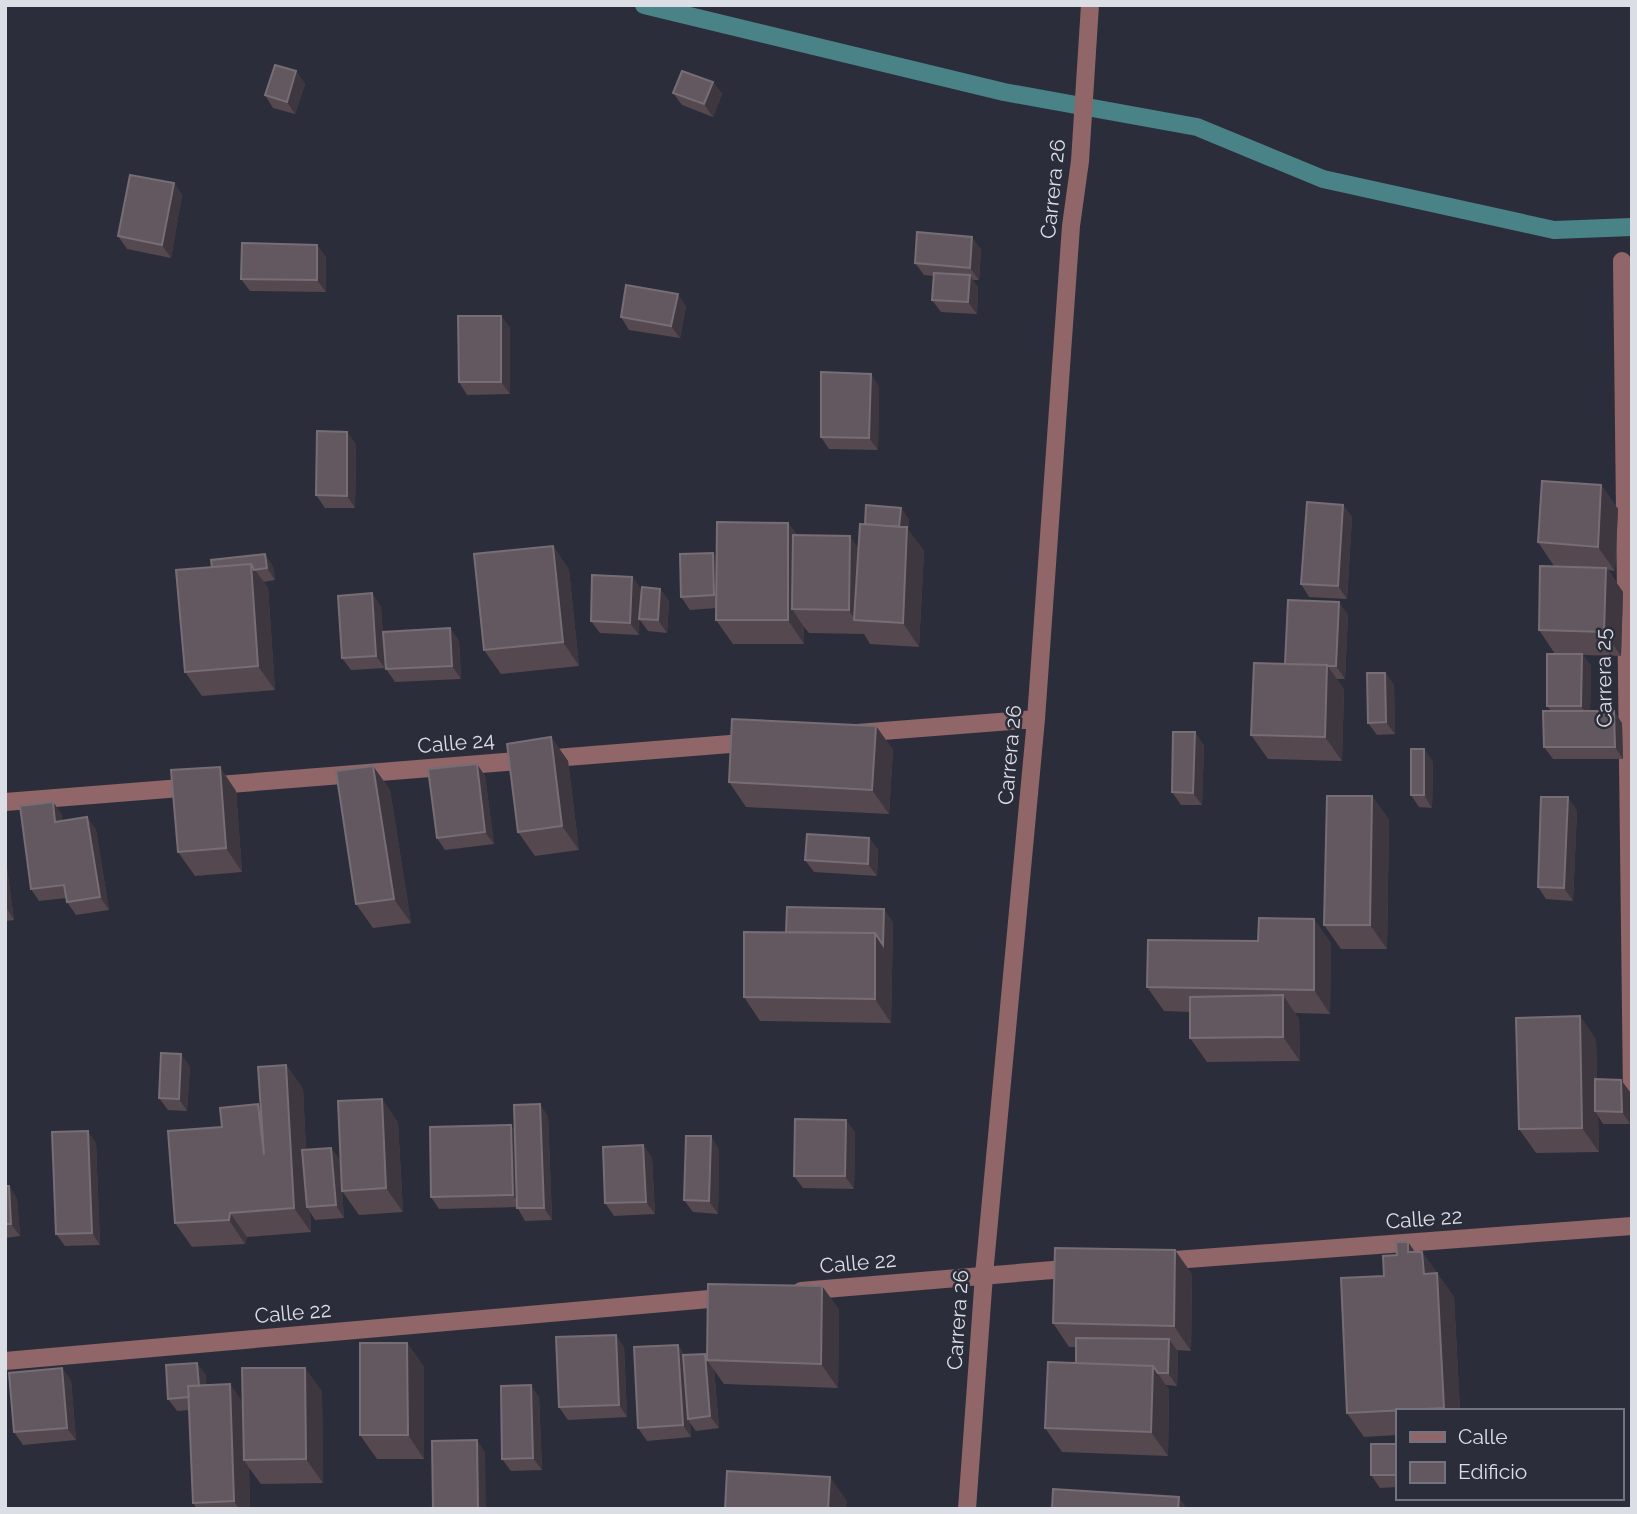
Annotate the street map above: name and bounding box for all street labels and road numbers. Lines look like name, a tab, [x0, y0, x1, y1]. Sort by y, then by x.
street label: Carrera 26	[1035, 138, 1070, 240]
street label: Carrera 25	[1590, 628, 1617, 728]
street label: Carrera 26	[993, 704, 1026, 806]
street label: Calle 24	[416, 727, 496, 758]
street label: Calle 22	[1385, 1203, 1463, 1234]
street label: Calle 22	[819, 1247, 897, 1278]
street label: Carrera 26	[942, 1269, 973, 1371]
street label: Calle 22	[254, 1297, 332, 1328]

